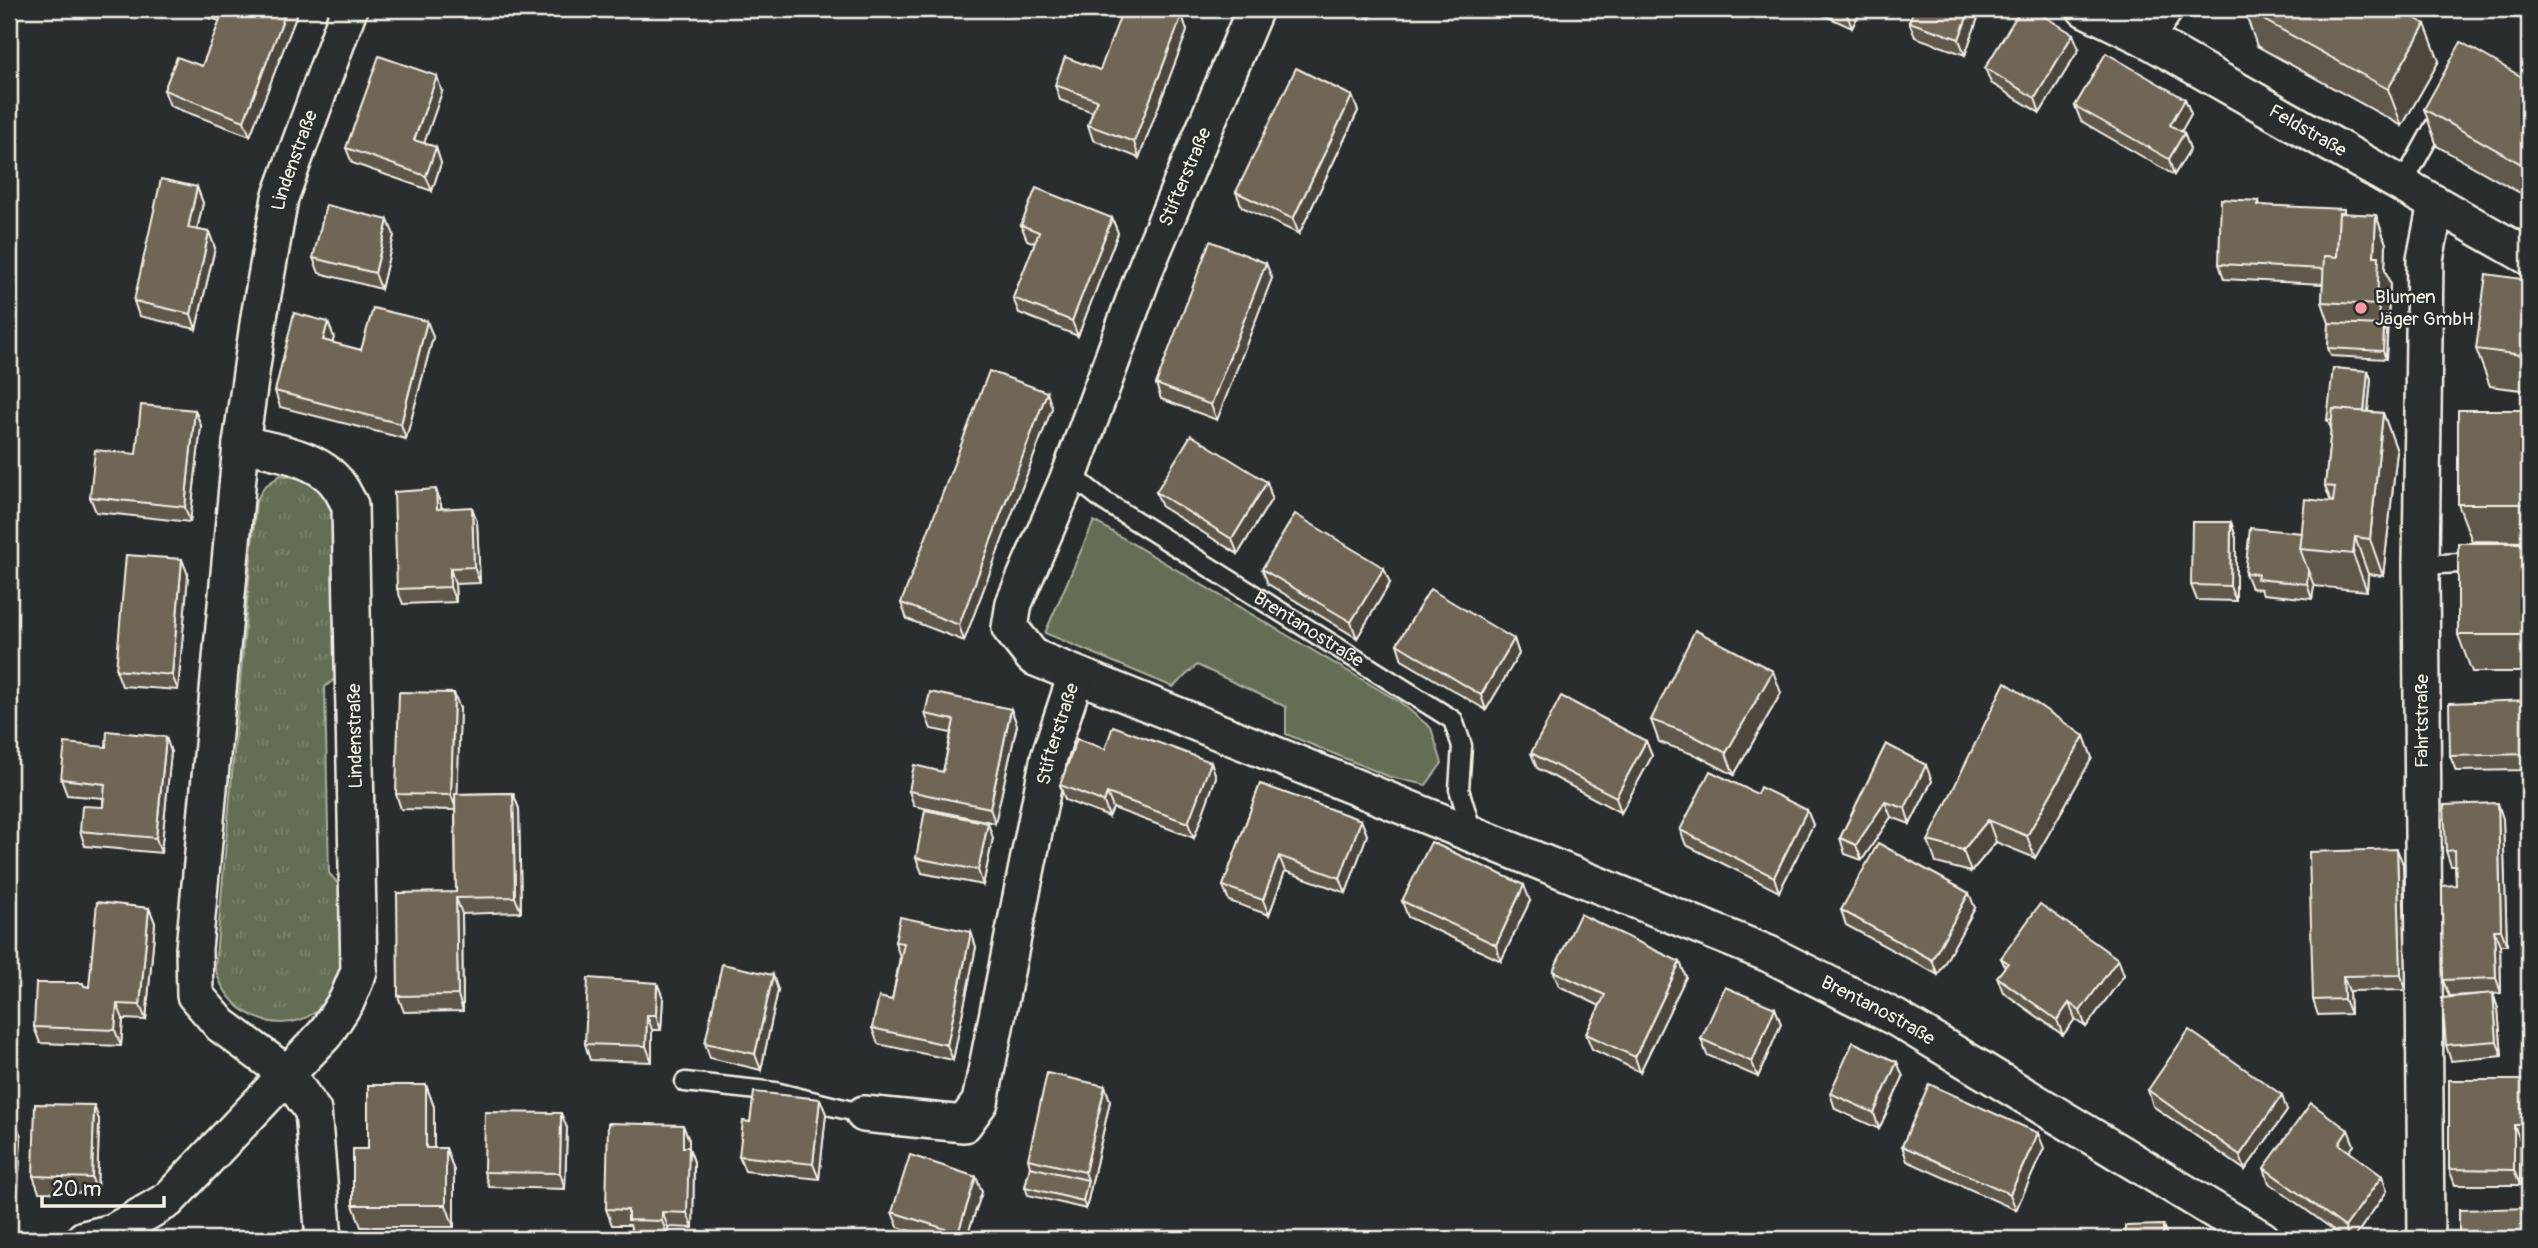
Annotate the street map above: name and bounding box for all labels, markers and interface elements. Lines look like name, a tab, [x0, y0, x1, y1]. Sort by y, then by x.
street label: Feldstraße	[2265, 99, 2351, 163]
street label: Lindenstraße	[266, 106, 323, 212]
street label: Stifterstraße	[1153, 123, 1217, 230]
place label: Blumen Jäger GmbH	[2375, 285, 2474, 331]
marker: Blumen Jäger GmbH	[2353, 300, 2369, 316]
street label: Brentanostraße	[1249, 586, 1369, 673]
street label: Fahrtstraße	[2410, 673, 2434, 768]
street label: Stifterstraße	[1032, 679, 1085, 787]
street label: Lindenstraße	[342, 683, 368, 789]
street label: Brentanostraße	[1817, 970, 1940, 1051]
scale bar	[42, 1164, 164, 1208]
text: 20 m	[52, 1176, 101, 1203]

